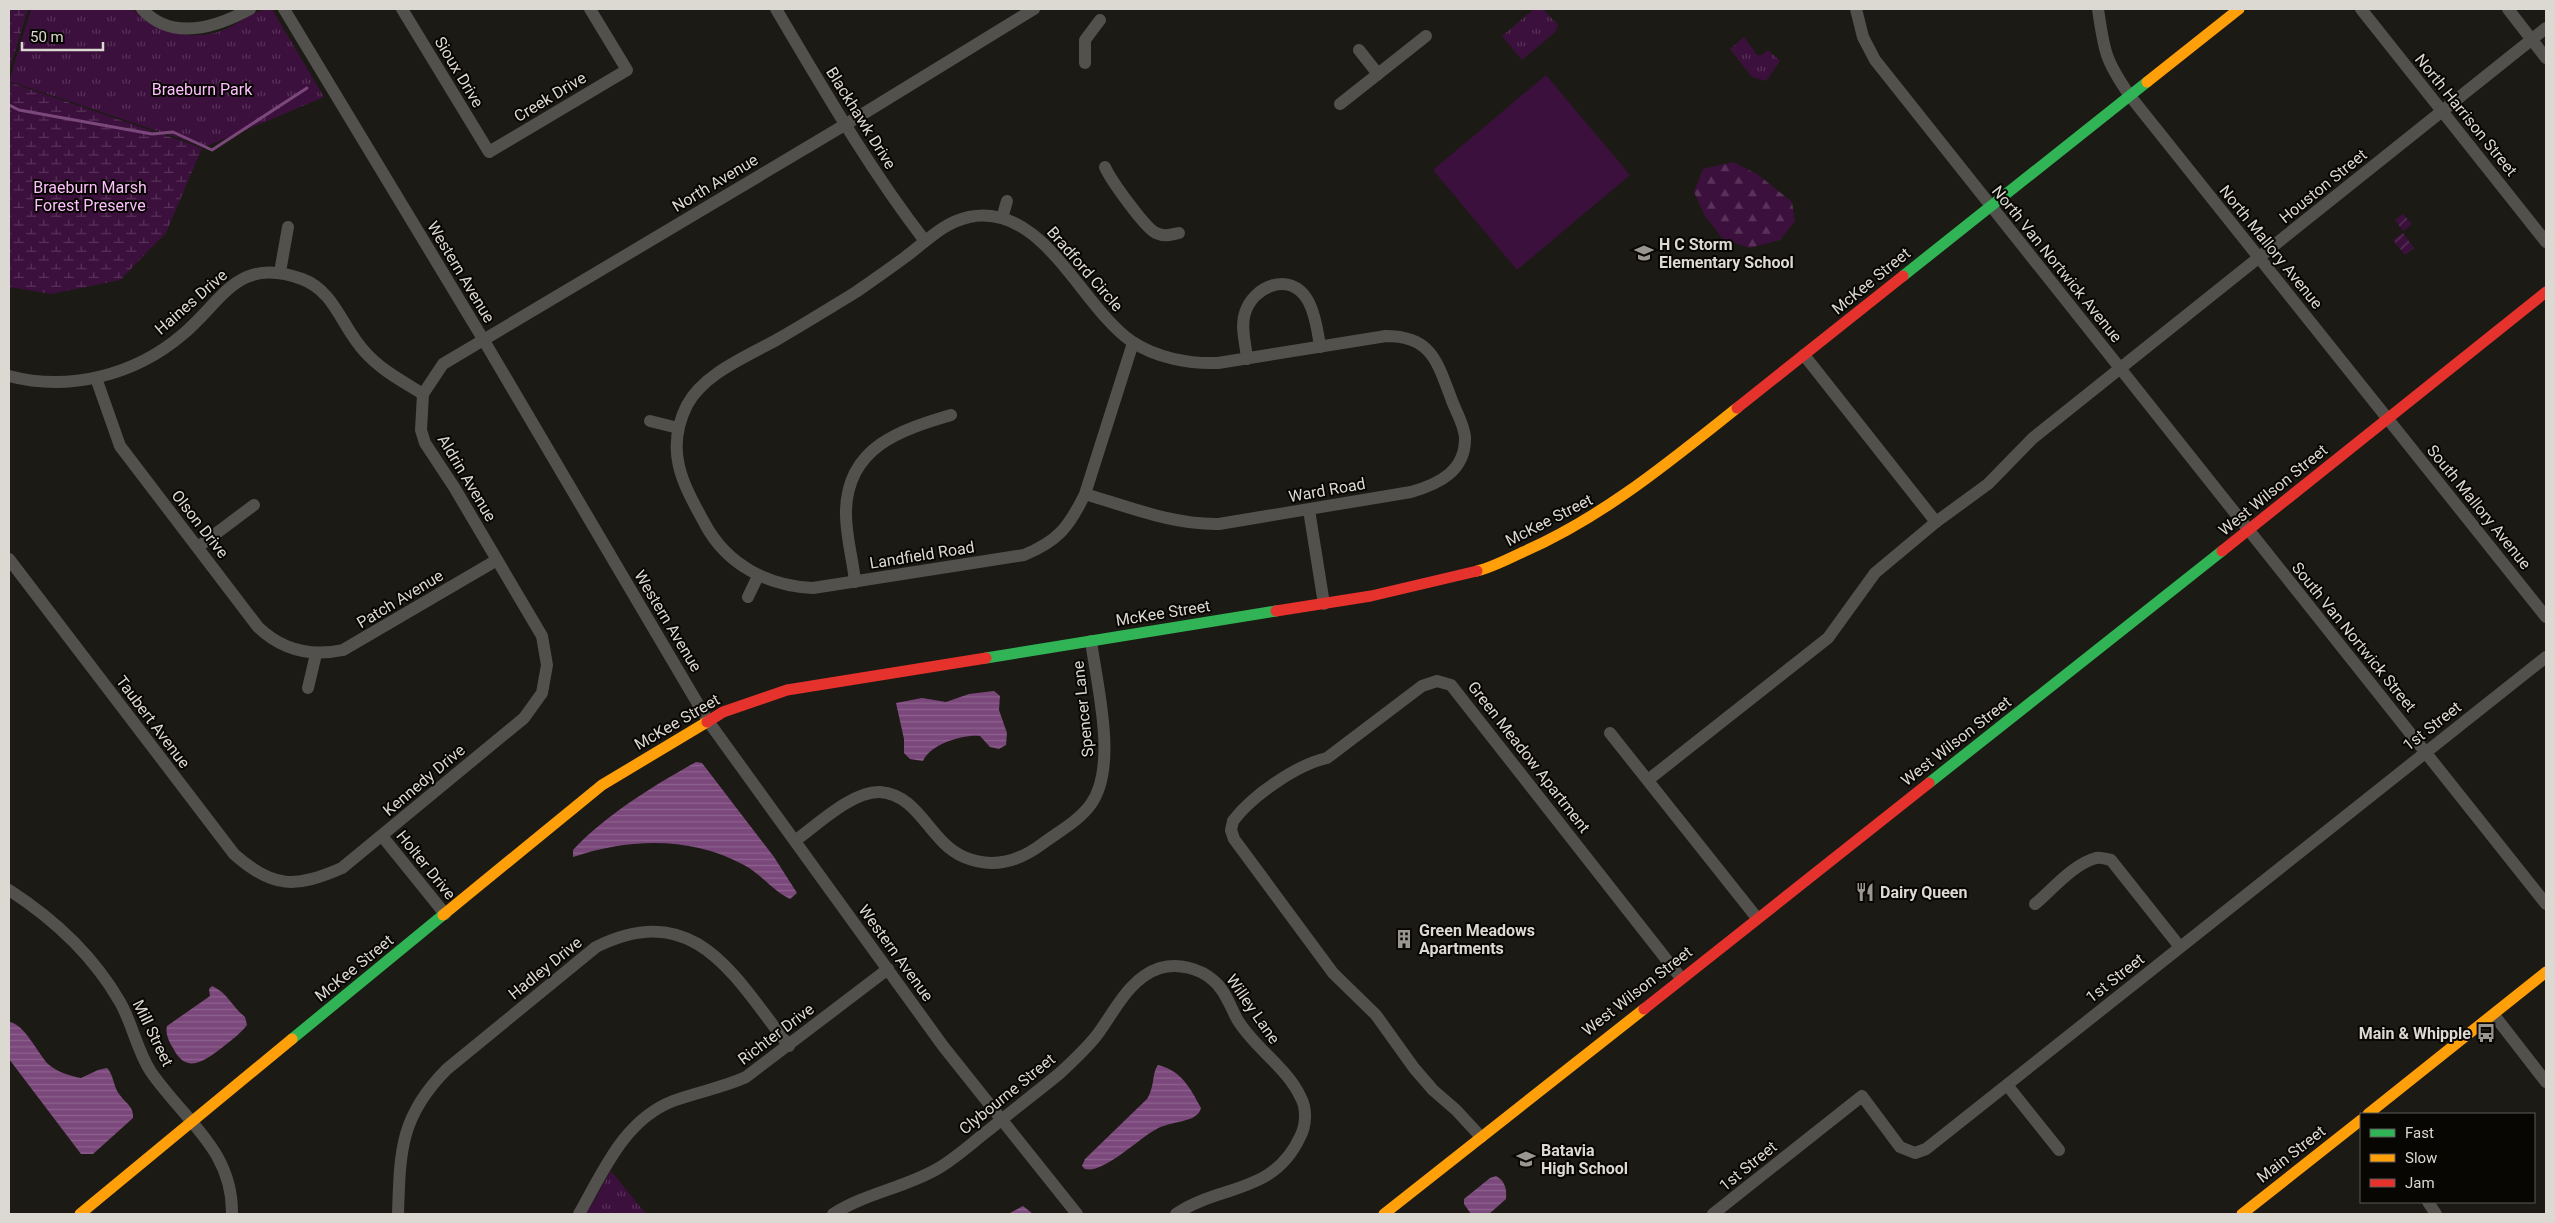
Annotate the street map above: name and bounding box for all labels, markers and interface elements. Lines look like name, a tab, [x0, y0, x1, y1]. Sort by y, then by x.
scale bar	[22, 20, 104, 52]
text: 50 m	[30, 28, 64, 46]
street label: Sioux Drive	[430, 33, 488, 111]
street label: North Harrison Street	[2411, 50, 2521, 180]
street label: Blackhawk Drive	[822, 64, 900, 172]
street label: Creek Drive	[511, 68, 589, 126]
park label: Braeburn Park	[152, 80, 253, 99]
street label: Houston Street	[2276, 145, 2370, 227]
street label: North Avenue	[669, 150, 761, 216]
park label: Braeburn Marsh Forest Preserve	[33, 178, 147, 215]
street label: North Mallory Avenue	[2215, 181, 2327, 313]
street label: North Van Nortwick Avenue	[1988, 182, 2126, 346]
street label: Western Avenue	[423, 218, 499, 326]
street label: Bradford Circle	[1043, 223, 1127, 315]
place label: H C Storm Elementary School	[1659, 235, 1794, 272]
school or university icon: H C Storm Elementary School	[1633, 242, 1655, 264]
street label: McKee Street	[1828, 244, 1914, 318]
street label: Haines Drive	[151, 265, 231, 339]
street label: Aldrin Avenue	[434, 431, 500, 525]
street label: West Wilson Street	[2215, 440, 2331, 540]
street label: South Mallory Avenue	[2423, 441, 2535, 573]
street label: Ward Road	[1287, 474, 1367, 506]
street label: Olson Drive	[168, 486, 232, 562]
street label: McKee Street	[1502, 490, 1596, 550]
street label: Landfield Road	[868, 537, 976, 573]
street label: South Van Nortwick Street	[2288, 558, 2420, 716]
street label: Patch Avenue	[353, 566, 447, 632]
street label: Western Avenue	[630, 567, 706, 675]
street label: McKee Street	[1114, 596, 1212, 630]
street label: Spencer Lane	[1068, 660, 1098, 758]
street label: Taubert Avenue	[112, 672, 194, 772]
street label: Green Meadow Apartment	[1464, 677, 1594, 837]
street label: McKee Street	[631, 690, 723, 754]
street label: West Wilson Street	[1897, 692, 2015, 790]
street label: 1st Street	[2399, 697, 2465, 755]
street label: Kennedy Drive	[379, 740, 469, 820]
street label: Holter Drive	[392, 827, 460, 903]
restaurant icon: Dairy Queen	[1854, 881, 1876, 903]
place label: Dairy Queen	[1880, 883, 1968, 902]
street label: Western Avenue	[855, 901, 937, 1005]
place label: Green Meadows Apartments	[1419, 921, 1535, 958]
building icon: Green Meadows Apartments	[1393, 928, 1415, 950]
street label: McKee Street	[311, 931, 397, 1005]
street label: Hadley Drive	[504, 933, 586, 1003]
street label: West Wilson Street	[1578, 942, 1696, 1040]
street label: 1st Street	[2082, 949, 2148, 1007]
street label: Willey Lane	[1222, 971, 1284, 1047]
street label: Mill Street	[129, 997, 177, 1069]
street label: Richter Drive	[734, 999, 818, 1069]
bus stop icon: Main & Whipple	[2475, 1022, 2497, 1044]
place label: Main & Whipple	[2359, 1024, 2471, 1043]
street label: Clybourne Street	[955, 1050, 1059, 1138]
legend	[2360, 1113, 2535, 1203]
street label: Main Street	[2253, 1121, 2329, 1187]
text: Fast	[2405, 1124, 2434, 1142]
street label: 1st Street	[1715, 1137, 1781, 1195]
place label: Batavia High School	[1541, 1141, 1628, 1178]
school or university icon: Batavia High School	[1515, 1148, 1537, 1170]
text: Slow	[2405, 1149, 2437, 1167]
text: Jam	[2405, 1174, 2435, 1192]

